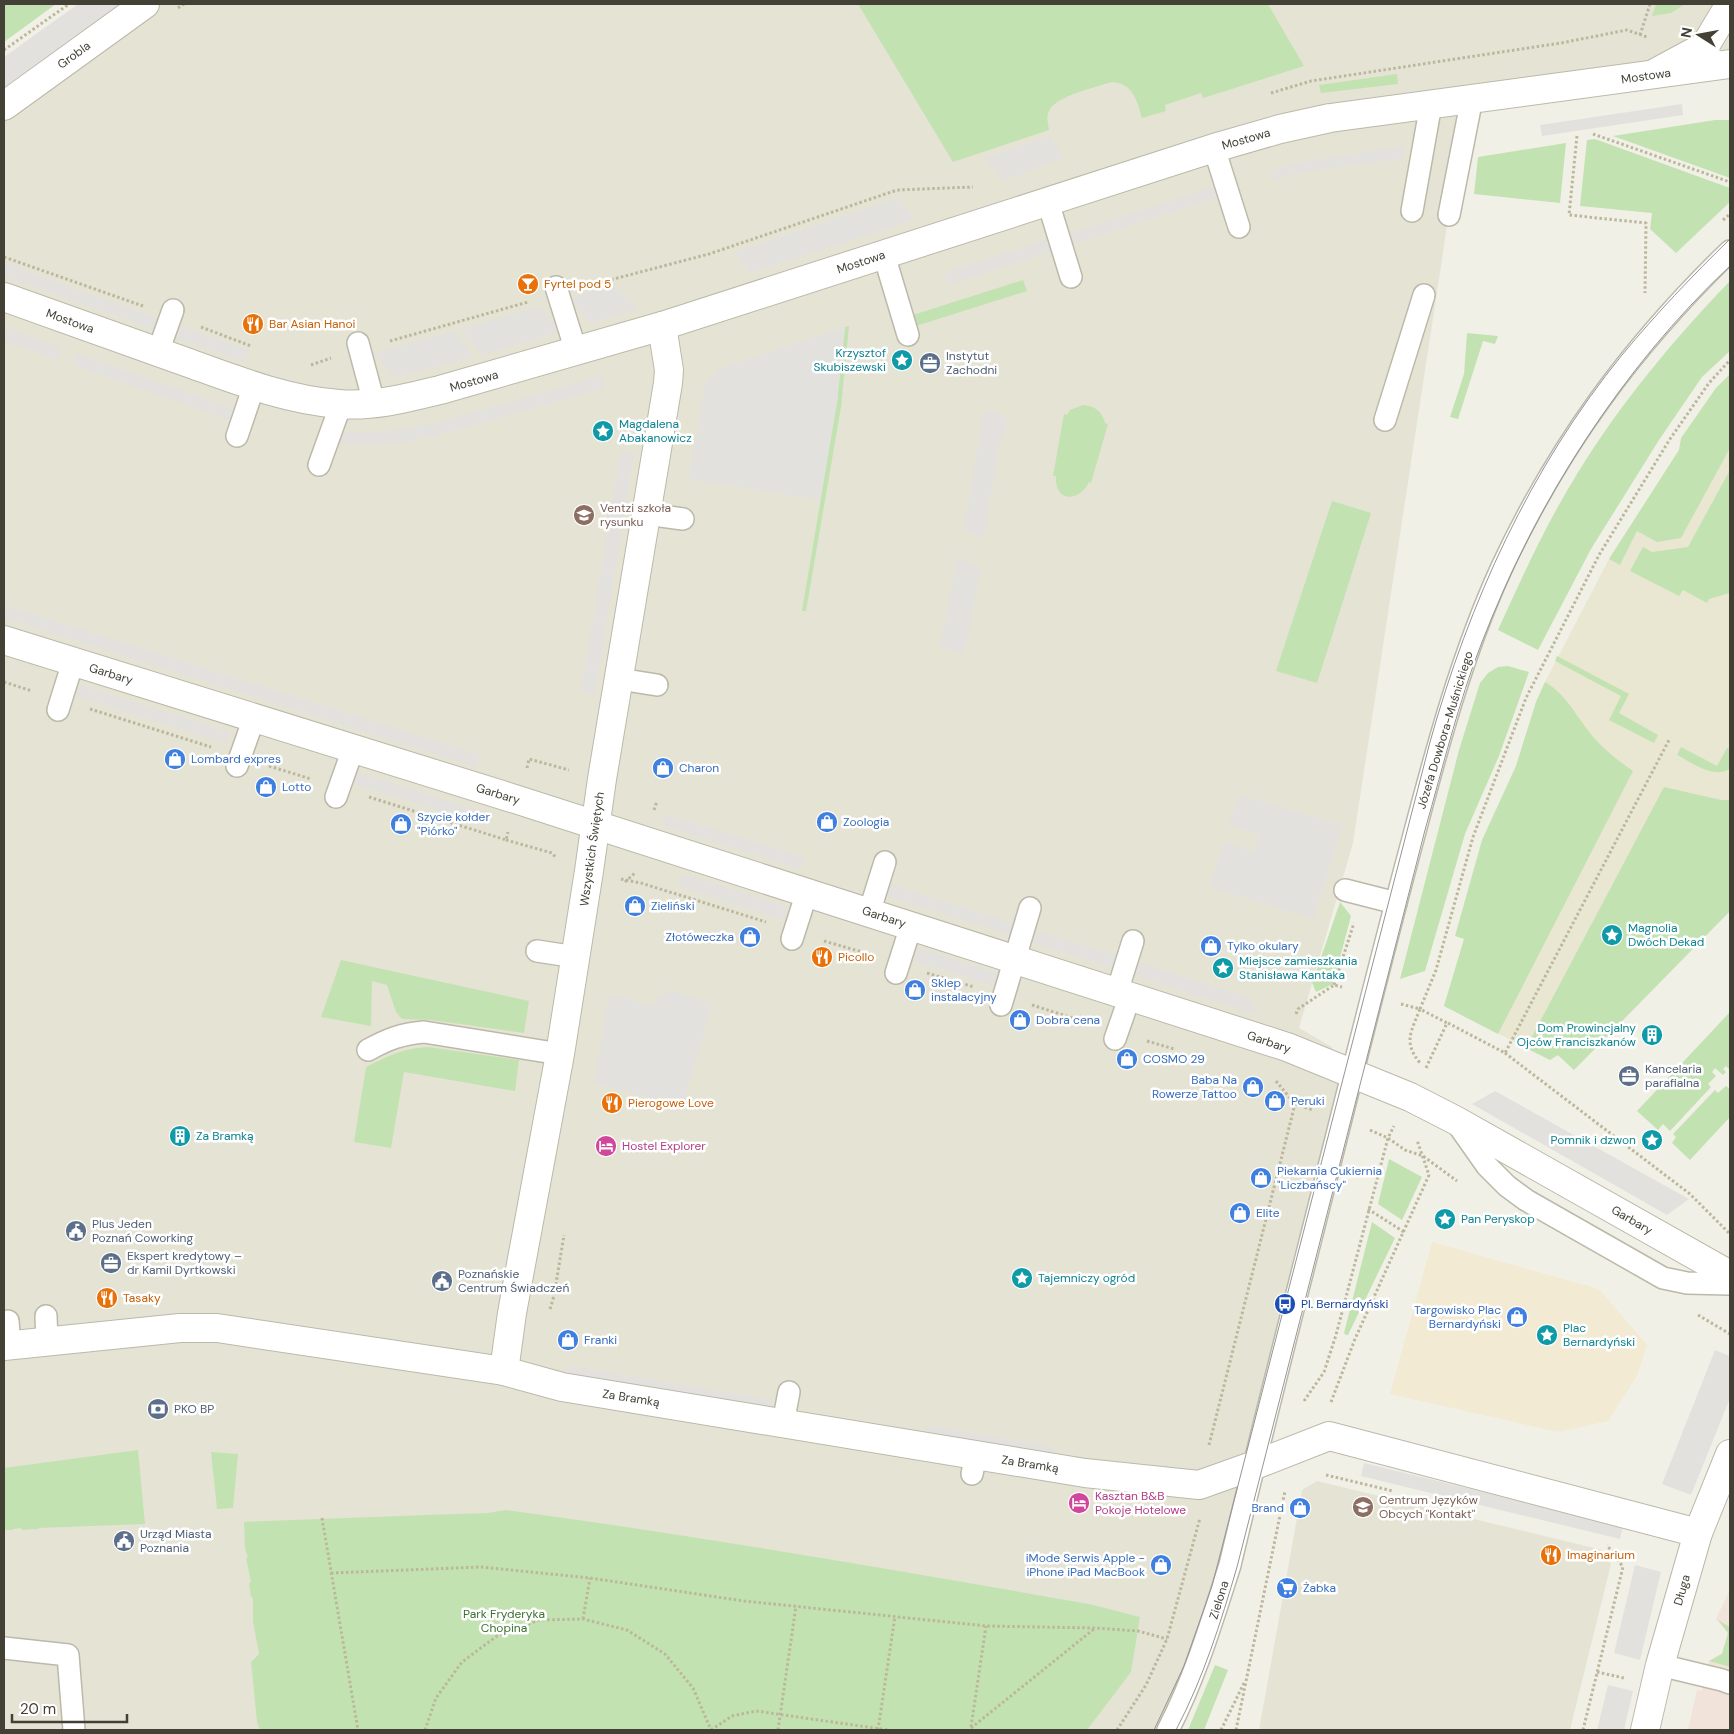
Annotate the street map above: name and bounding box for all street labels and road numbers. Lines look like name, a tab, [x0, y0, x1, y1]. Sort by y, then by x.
street label: Grobla	[54, 38, 94, 72]
street label: Mostowa	[1620, 65, 1672, 87]
street label: Mostowa	[1220, 124, 1272, 154]
street label: Mostowa	[835, 247, 887, 277]
street label: Mostowa	[44, 305, 96, 337]
street label: Mostowa	[448, 366, 500, 396]
street label: Józefa Dowbora-Muśnickiego	[1413, 649, 1477, 811]
street label: Garbary	[87, 660, 135, 688]
street label: Garbary	[474, 780, 522, 808]
street label: Wszystkich Świętych	[576, 791, 608, 907]
street label: Garbary	[860, 902, 908, 932]
street label: Garbary	[1245, 1027, 1293, 1057]
street label: Garbary	[1608, 1202, 1656, 1238]
street label: Za Bramką	[601, 1386, 661, 1410]
street label: Za Bramką	[1000, 1452, 1060, 1476]
street label: Długa	[1670, 1573, 1694, 1607]
street label: Zielona	[1206, 1579, 1232, 1621]

